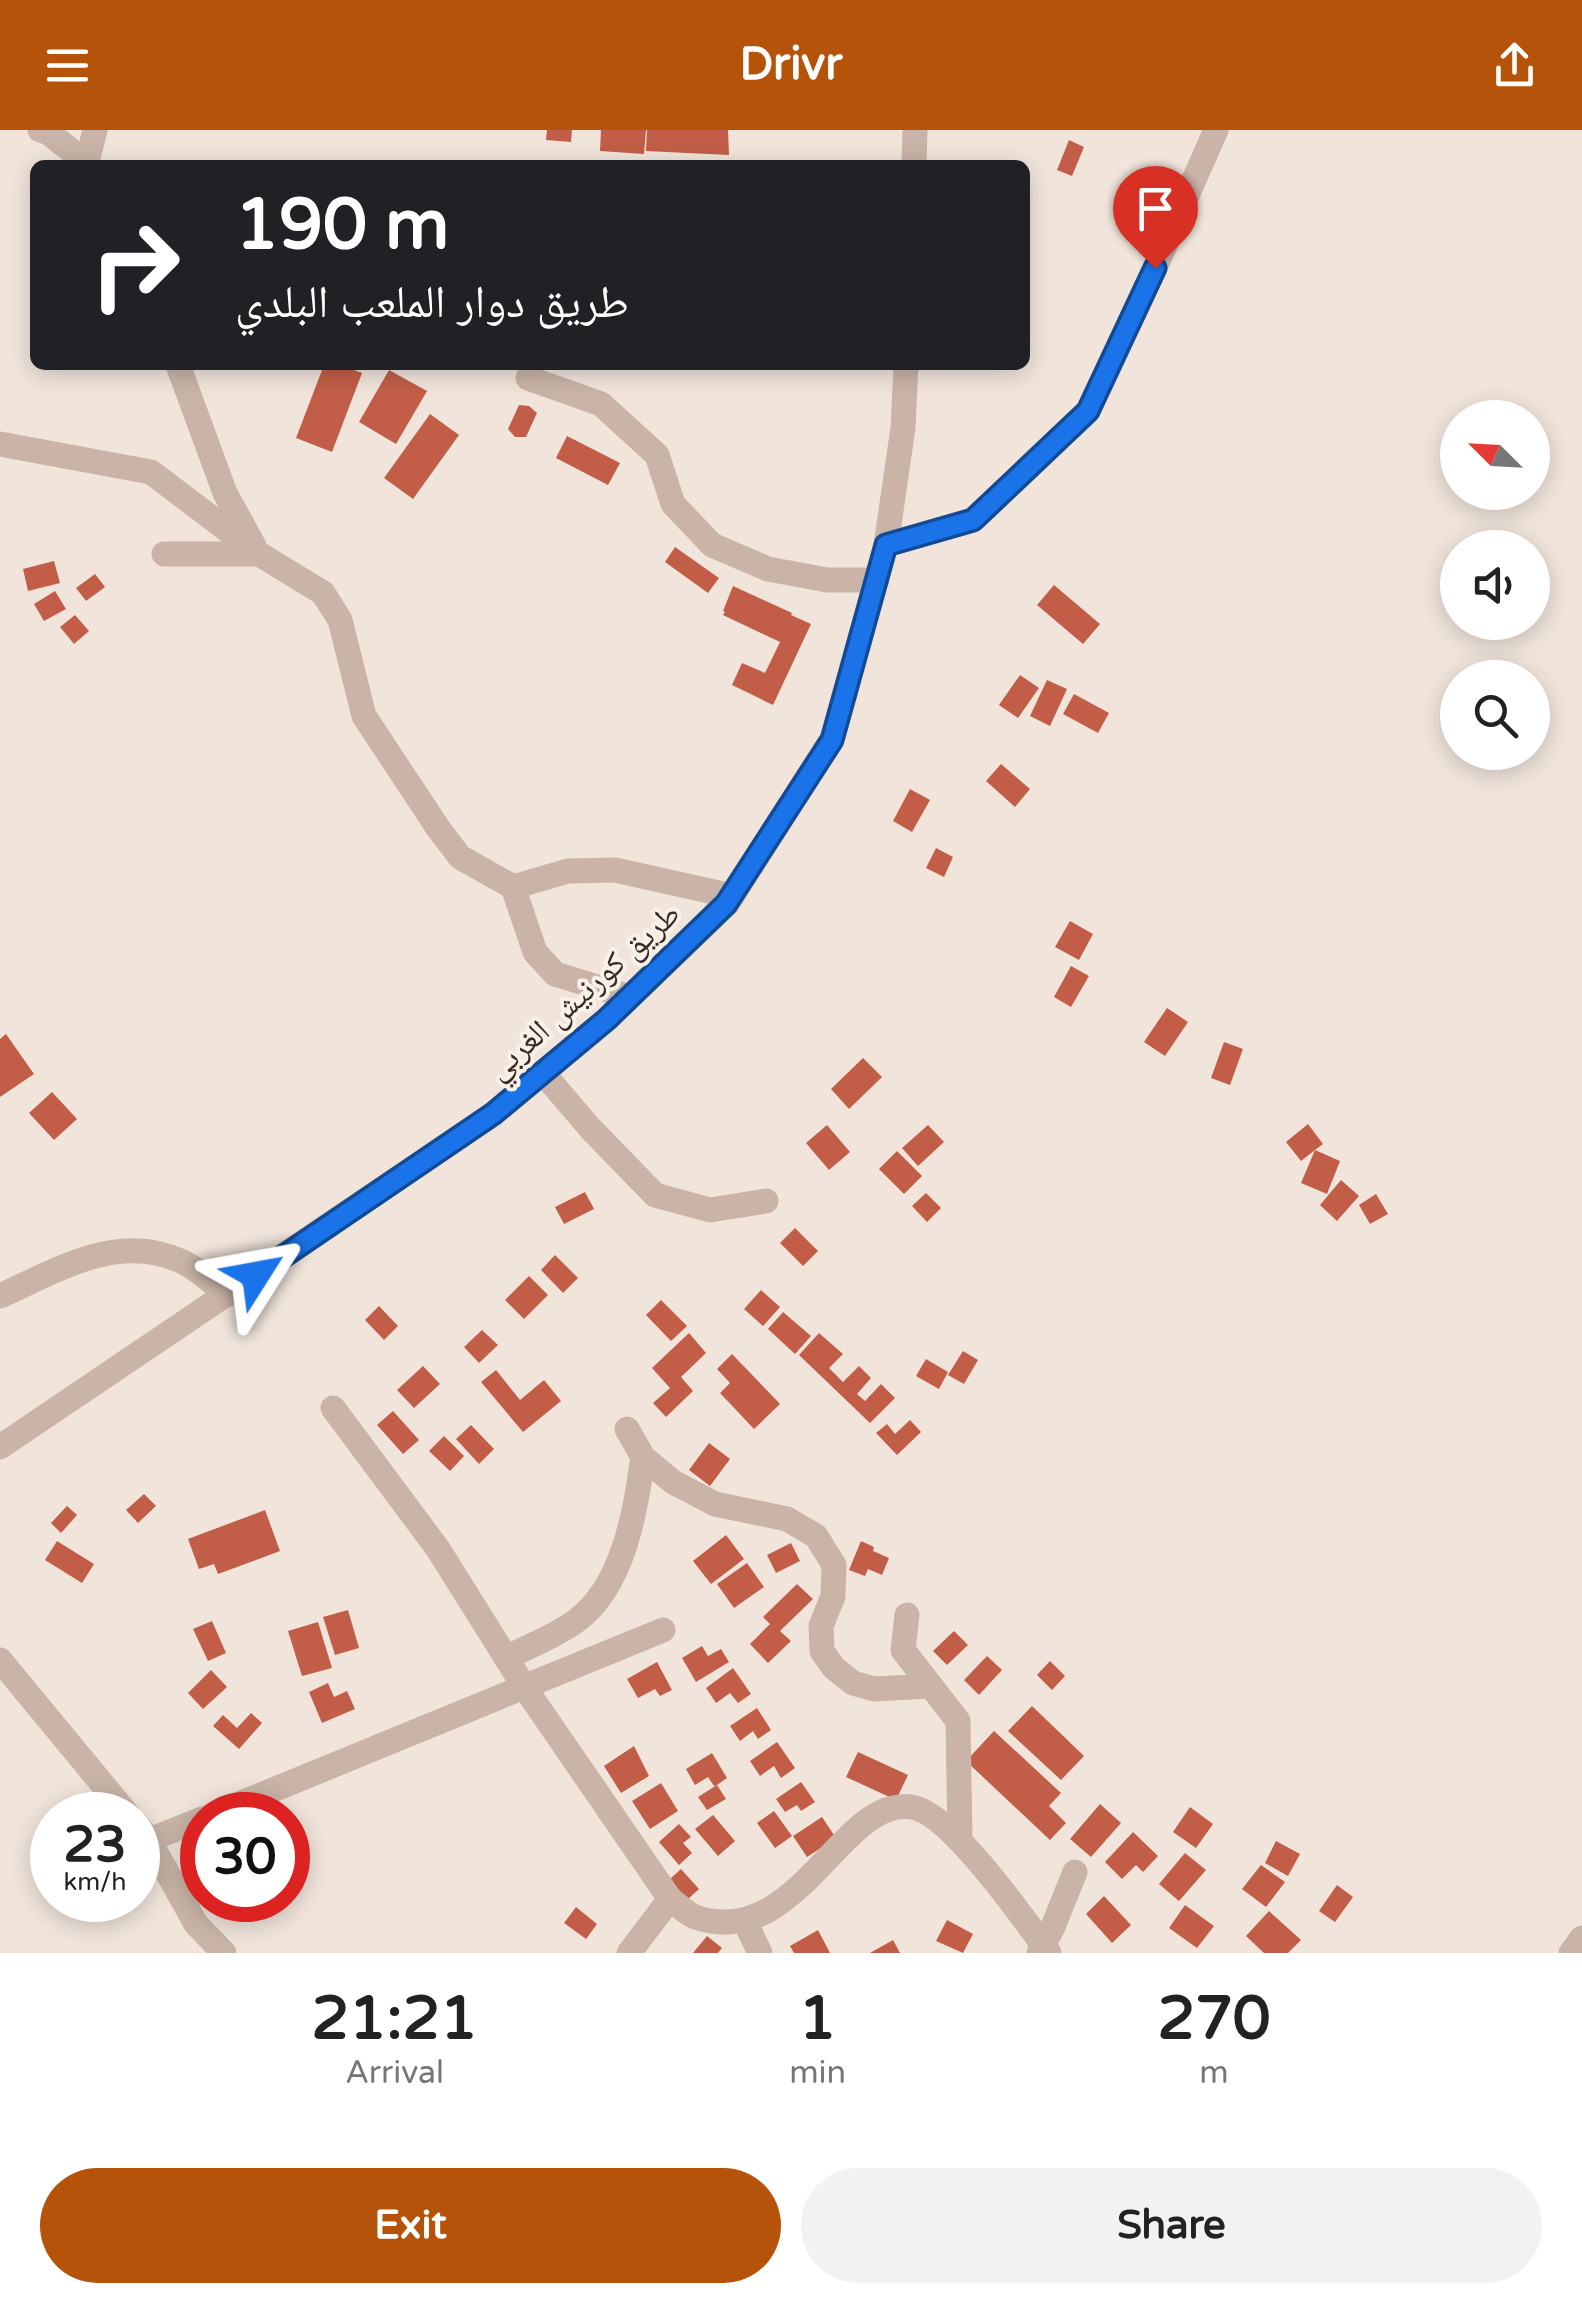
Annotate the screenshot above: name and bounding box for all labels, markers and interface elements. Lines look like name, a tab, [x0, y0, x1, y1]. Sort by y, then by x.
icon: menu	[40, 38, 95, 93]
text: Drivr	[740, 38, 842, 92]
icon: share	[1487, 38, 1542, 93]
pin	[1113, 166, 1198, 269]
icon: arrive	[1128, 181, 1183, 236]
text: 190 m	[235, 184, 449, 268]
icon: right	[70, 200, 200, 330]
text: طريق دوار الملعب البلدي	[235, 276, 629, 330]
north arrow	[1440, 400, 1550, 510]
map controls	[1440, 400, 1550, 770]
button: sound	[1440, 530, 1550, 640]
button: search	[1440, 660, 1550, 770]
street label: طريق كورنيش الغربي	[479, 895, 692, 1092]
position arrow	[204, 1223, 308, 1327]
speed limit sign: 30	[180, 1792, 310, 1922]
text: 23	[64, 1815, 126, 1875]
text: km/h	[64, 1867, 126, 1897]
text: 21:21	[311, 1983, 478, 2055]
text: 1	[799, 1983, 836, 2055]
text: 270	[1157, 1983, 1271, 2055]
text: Arrival	[345, 2054, 444, 2092]
text: min	[789, 2054, 846, 2092]
text: m	[1199, 2054, 1229, 2092]
button: Exit	[40, 2168, 781, 2283]
button: Share	[801, 2168, 1542, 2283]

